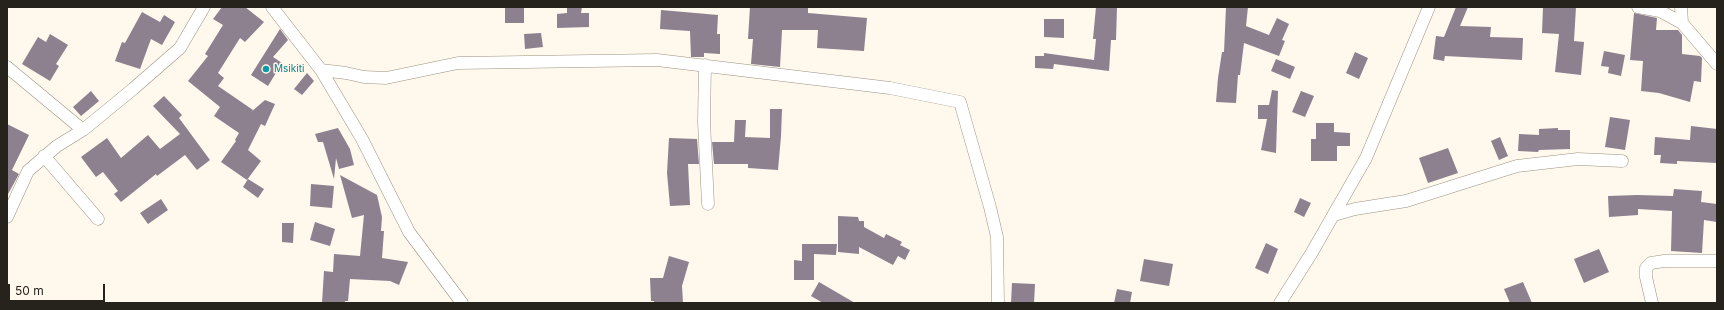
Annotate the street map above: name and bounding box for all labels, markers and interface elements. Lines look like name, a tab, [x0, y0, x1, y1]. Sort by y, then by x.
place label: Msikiti	[274, 63, 304, 75]
marker: Msikiti	[261, 64, 271, 74]
scale bar	[10, 276, 107, 302]
text: 50 m	[15, 283, 44, 298]

